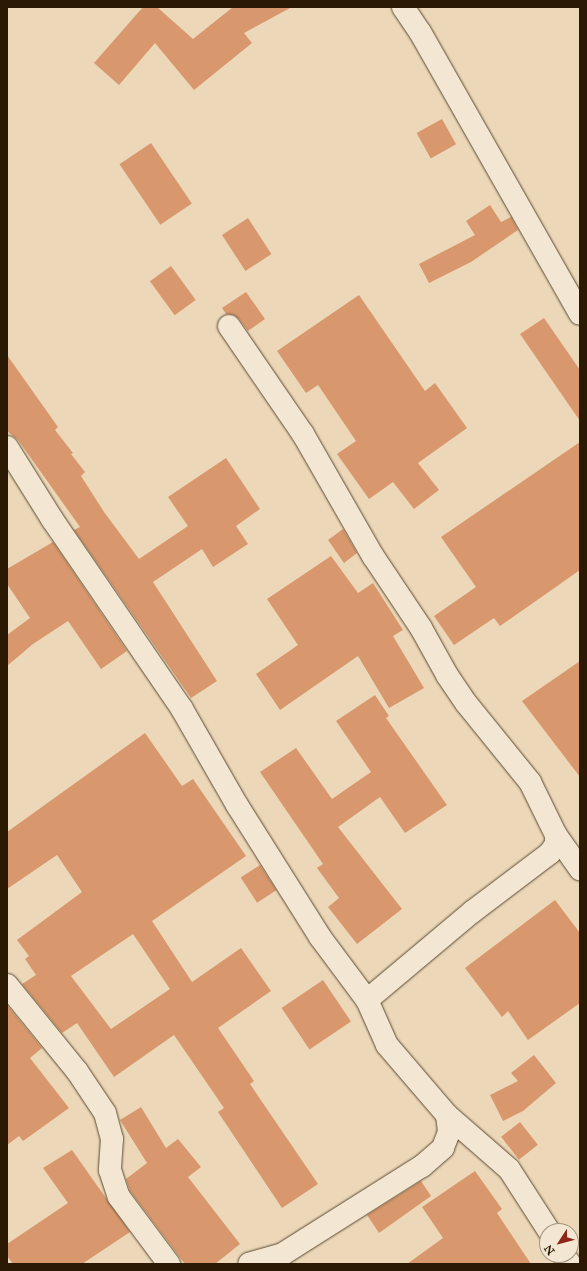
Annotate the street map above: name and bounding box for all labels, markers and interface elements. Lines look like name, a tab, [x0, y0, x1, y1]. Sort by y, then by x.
north arrow	[539, 1223, 579, 1263]
text: N	[542, 1242, 558, 1257]

